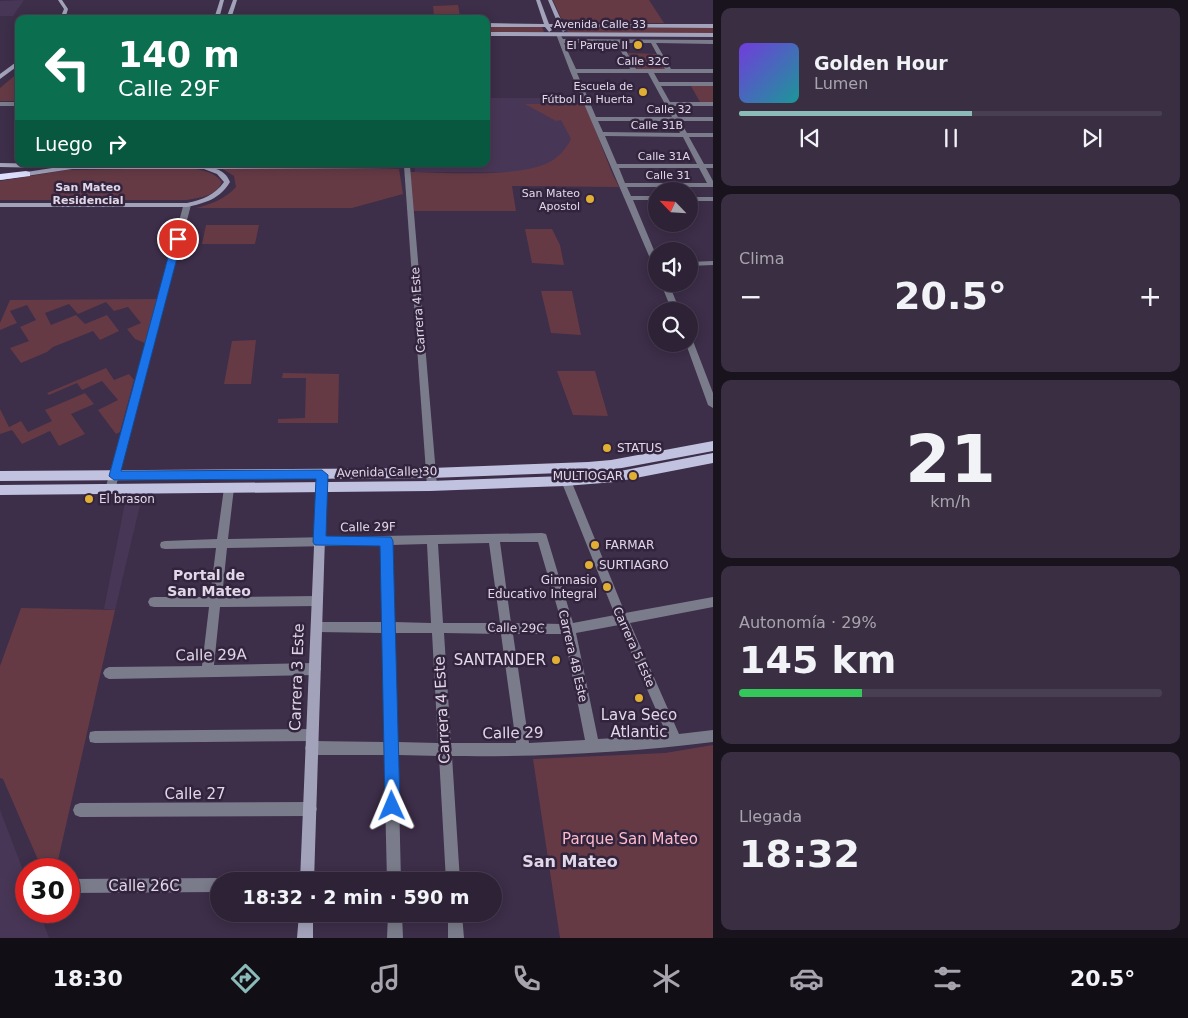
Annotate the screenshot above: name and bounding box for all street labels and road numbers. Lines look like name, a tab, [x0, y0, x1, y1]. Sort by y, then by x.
street label: Avenida Calle 33	[554, 18, 646, 31]
street label: Calle 32C	[617, 55, 670, 68]
street label: Calle 32	[647, 103, 691, 116]
street label: Calle 31B	[631, 119, 683, 132]
street label: Calle 31A	[638, 150, 691, 163]
street label: Calle 31	[646, 169, 690, 182]
street label: Carrera 4 Este	[408, 267, 428, 353]
street label: Avenida Calle 30	[337, 464, 437, 480]
street label: Calle 29F	[340, 520, 396, 534]
street label: Carrera 5 Este	[610, 605, 658, 689]
street label: Carrera 4B Este	[556, 609, 590, 703]
street label: Calle 29C	[487, 621, 545, 635]
street label: Carrera 3 Este	[286, 623, 308, 731]
street label: Calle 29A	[175, 645, 248, 665]
street label: Carrera 4 Este	[430, 656, 454, 764]
street label: Calle 29	[482, 723, 544, 743]
street label: Calle 27	[164, 785, 226, 803]
street label: Calle 26C	[108, 877, 180, 895]

